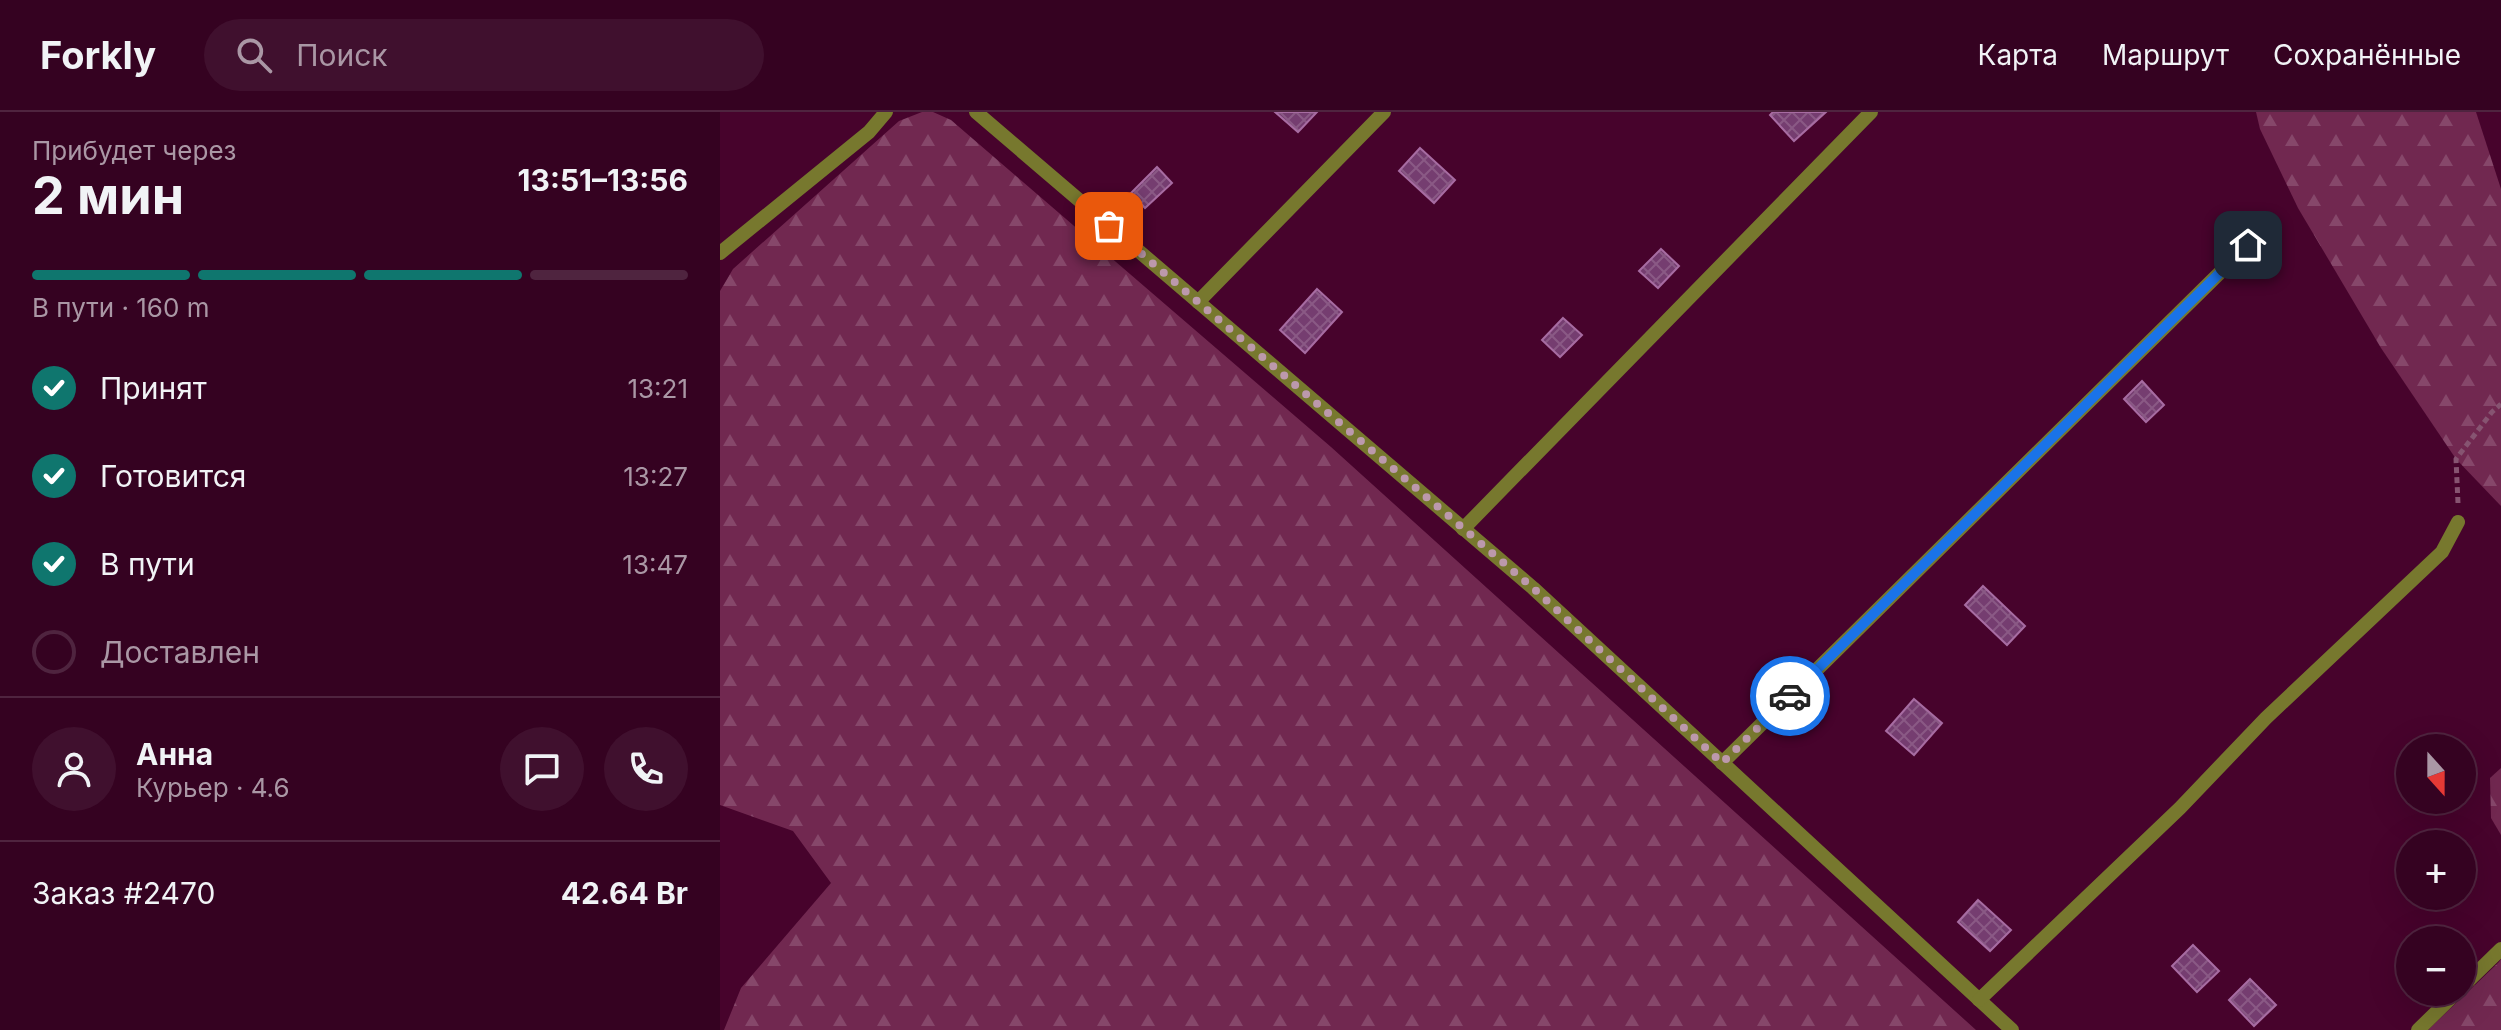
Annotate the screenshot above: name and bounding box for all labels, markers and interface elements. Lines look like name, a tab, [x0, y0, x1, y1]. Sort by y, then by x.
search box	[204, 19, 764, 91]
text: Forkly	[40, 32, 156, 78]
icon: search	[232, 33, 276, 77]
text: Поиск	[296, 37, 388, 73]
text: Карта	[1978, 38, 2058, 72]
text: Маршрут	[2102, 38, 2229, 72]
text: Сохранённые	[2273, 38, 2461, 72]
text: Прибудет через	[32, 135, 236, 166]
text: 13:51–13:56	[518, 162, 688, 198]
text: 2 мин	[32, 164, 184, 227]
pin	[1075, 192, 1143, 260]
icon: bag	[1087, 204, 1131, 248]
pin	[2214, 211, 2282, 279]
icon: home	[2226, 223, 2270, 267]
text: В пути · 160 m	[32, 292, 209, 323]
icon: check	[32, 366, 76, 410]
text: Принят	[100, 370, 207, 406]
text: 13:21	[627, 373, 688, 404]
icon: check	[32, 454, 76, 498]
text: Готовится	[100, 458, 246, 494]
text: 13:27	[623, 461, 688, 492]
icon: check	[32, 542, 76, 586]
text: В пути	[100, 546, 195, 582]
text: 13:47	[622, 549, 688, 580]
text: Доставлен	[100, 634, 260, 670]
courier	[1750, 656, 1830, 736]
icon: car	[1768, 674, 1812, 718]
button: person	[32, 727, 116, 811]
button: chat	[500, 727, 584, 811]
button: phone	[604, 727, 688, 811]
north arrow	[2396, 734, 2476, 814]
map controls	[2396, 734, 2476, 1006]
text: Анна	[136, 736, 213, 772]
text: Курьер · 4.6	[136, 772, 290, 803]
button: +	[2396, 830, 2476, 910]
text: Заказ #2470	[32, 875, 215, 911]
text: 42.64 Br	[561, 875, 688, 911]
button: −	[2396, 926, 2476, 1006]

